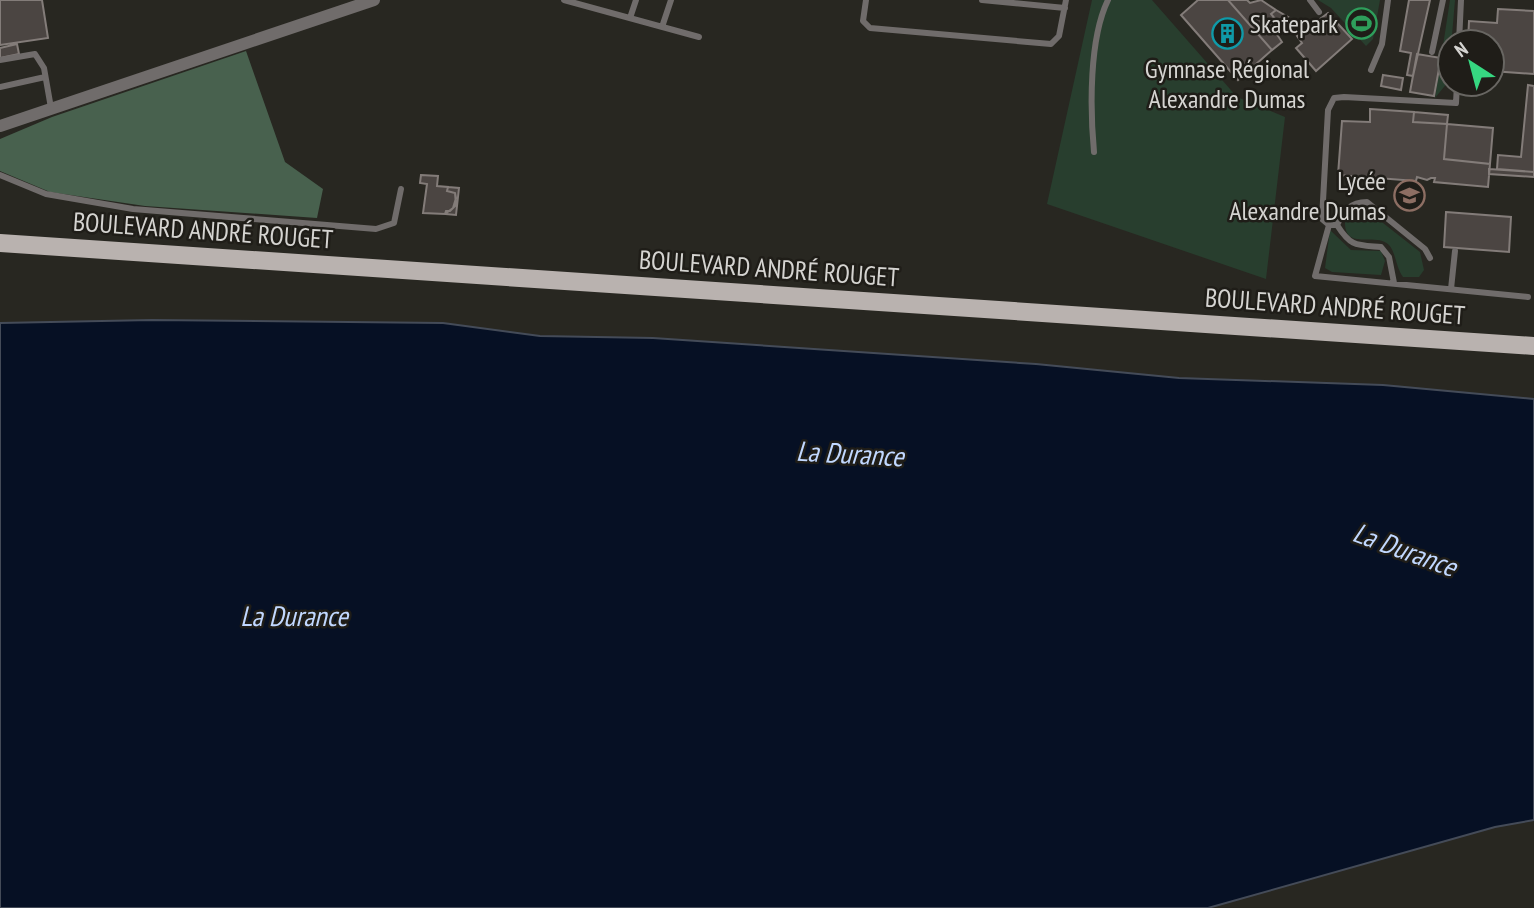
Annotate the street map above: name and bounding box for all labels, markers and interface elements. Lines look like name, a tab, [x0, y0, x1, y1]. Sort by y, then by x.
sports icon: Skatepark	[1344, 6, 1378, 40]
place label: Skatepark	[1250, 7, 1338, 40]
building icon: Gymnase Régional Alexandre Dumas	[1210, 16, 1244, 50]
north arrow	[1436, 28, 1506, 98]
text: N	[1450, 37, 1472, 62]
place label: Gymnase Régional Alexandre Dumas	[1145, 52, 1309, 115]
place label: Lycée Alexandre Dumas	[1229, 164, 1386, 227]
school or university icon: Lycée Alexandre Dumas	[1392, 178, 1426, 212]
street label: BOULEVARD ANDRÉ ROUGET	[72, 204, 334, 256]
street label: BOULEVARD ANDRÉ ROUGET	[638, 242, 900, 294]
street label: BOULEVARD ANDRÉ ROUGET	[1204, 280, 1466, 332]
water label: La Durance	[795, 432, 907, 474]
water label: La Durance	[1348, 513, 1464, 586]
water label: La Durance	[240, 597, 350, 634]

